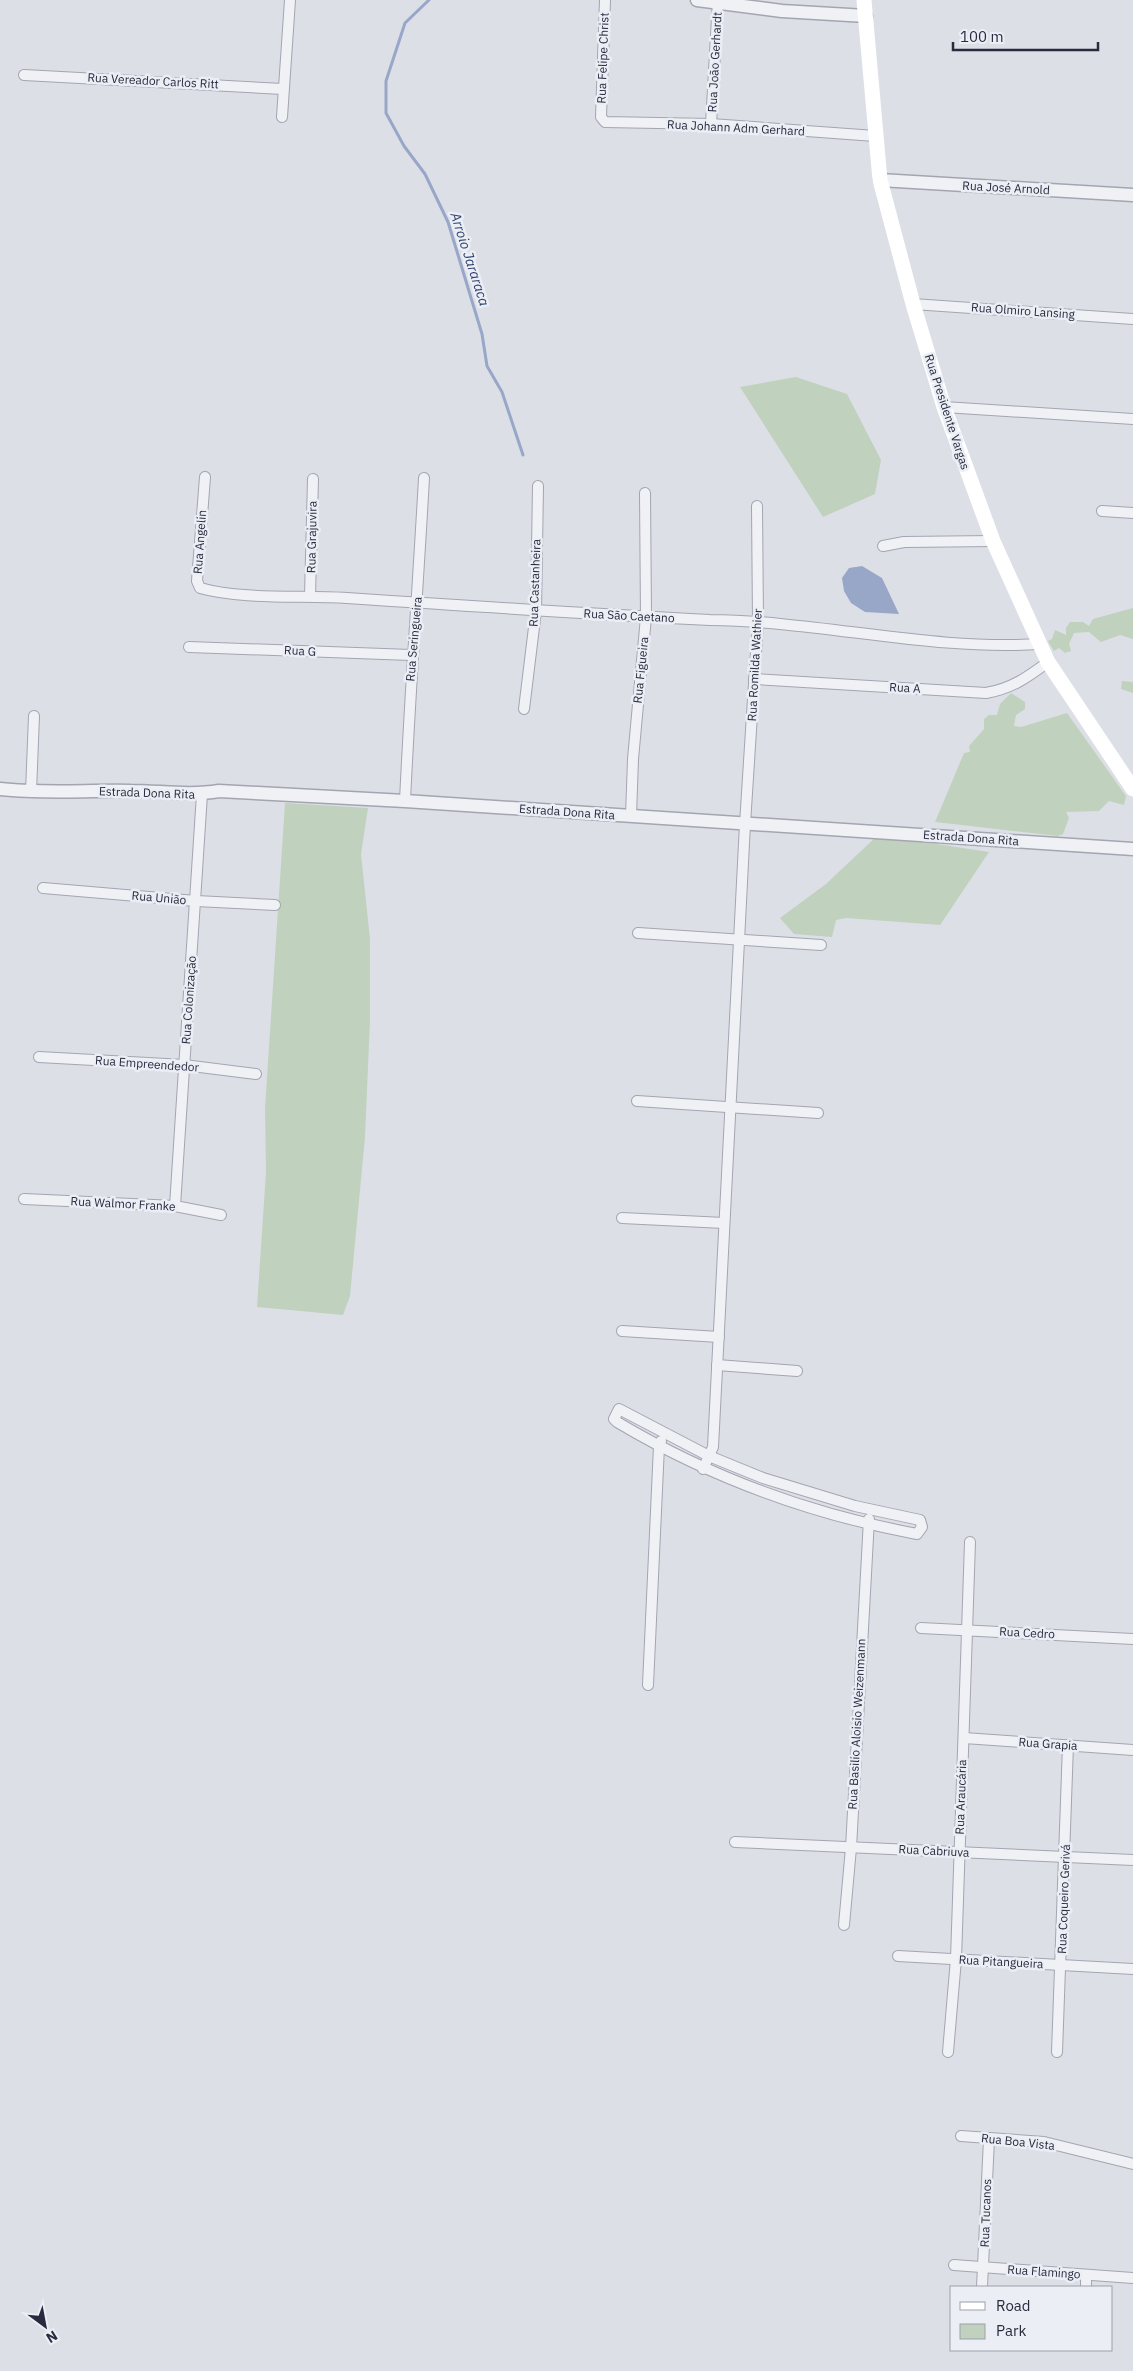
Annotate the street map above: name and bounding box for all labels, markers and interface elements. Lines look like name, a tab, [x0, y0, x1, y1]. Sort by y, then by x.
street label: Rua João Gerhardt	[704, 11, 725, 113]
street label: Rua Felipe Christ	[593, 12, 612, 104]
scale bar	[953, 20, 1098, 52]
text: 100 m	[960, 27, 1004, 46]
street label: Rua Vereador Carlos Ritt	[87, 70, 219, 91]
street label: Rua Johann Adm Gerhard	[667, 116, 805, 139]
street label: Rua José Arnold	[962, 178, 1050, 197]
water label: Arroio Jararaca	[446, 209, 494, 308]
street label: Rua Olmiro Lansing	[971, 299, 1076, 322]
street label: Rua Presidente Vargas	[922, 352, 973, 472]
street label: Rua Grajuvira	[303, 500, 320, 573]
street label: Rua Angelin	[190, 509, 209, 575]
street label: Rua Castanheira	[525, 538, 544, 627]
street label: Rua Seringueira	[402, 595, 425, 682]
street label: Rua São Caetano	[583, 606, 675, 625]
street label: Rua Romilda Wathier	[744, 608, 765, 722]
street label: Rua Figueira	[630, 635, 652, 704]
street label: Rua G	[284, 642, 316, 659]
street label: Rua A	[889, 679, 921, 696]
street label: Estrada Dona Rita	[99, 783, 196, 802]
street label: Estrada Dona Rita	[519, 801, 616, 822]
street label: Estrada Dona Rita	[923, 827, 1020, 848]
street label: Rua União	[131, 888, 187, 907]
street label: Rua Colonização	[178, 955, 199, 1045]
street label: Rua Empreendedor	[95, 1052, 200, 1075]
street label: Rua Walmor Franke	[70, 1193, 176, 1214]
street label: Rua Cedro	[999, 1624, 1056, 1641]
street label: Rua Basilio Aloisio Weizenmann	[845, 1638, 868, 1810]
street label: Rua Grapia	[1018, 1734, 1079, 1753]
street label: Rua Araucária	[952, 1759, 969, 1835]
street label: Rua Cabriuva	[898, 1841, 970, 1860]
street label: Rua Coqueiro Gerivá	[1054, 1843, 1073, 1954]
street label: Rua Pitangueira	[958, 1952, 1044, 1971]
street label: Rua Boa Vista	[980, 2130, 1056, 2153]
street label: Rua Tucanos	[977, 2178, 994, 2248]
street label: Rua Flamingo	[1007, 2261, 1081, 2282]
legend	[950, 2286, 1113, 2351]
text: Road	[996, 2296, 1031, 2315]
north arrow	[20, 2301, 70, 2351]
text: Park	[996, 2321, 1026, 2340]
text: N	[43, 2327, 61, 2347]

